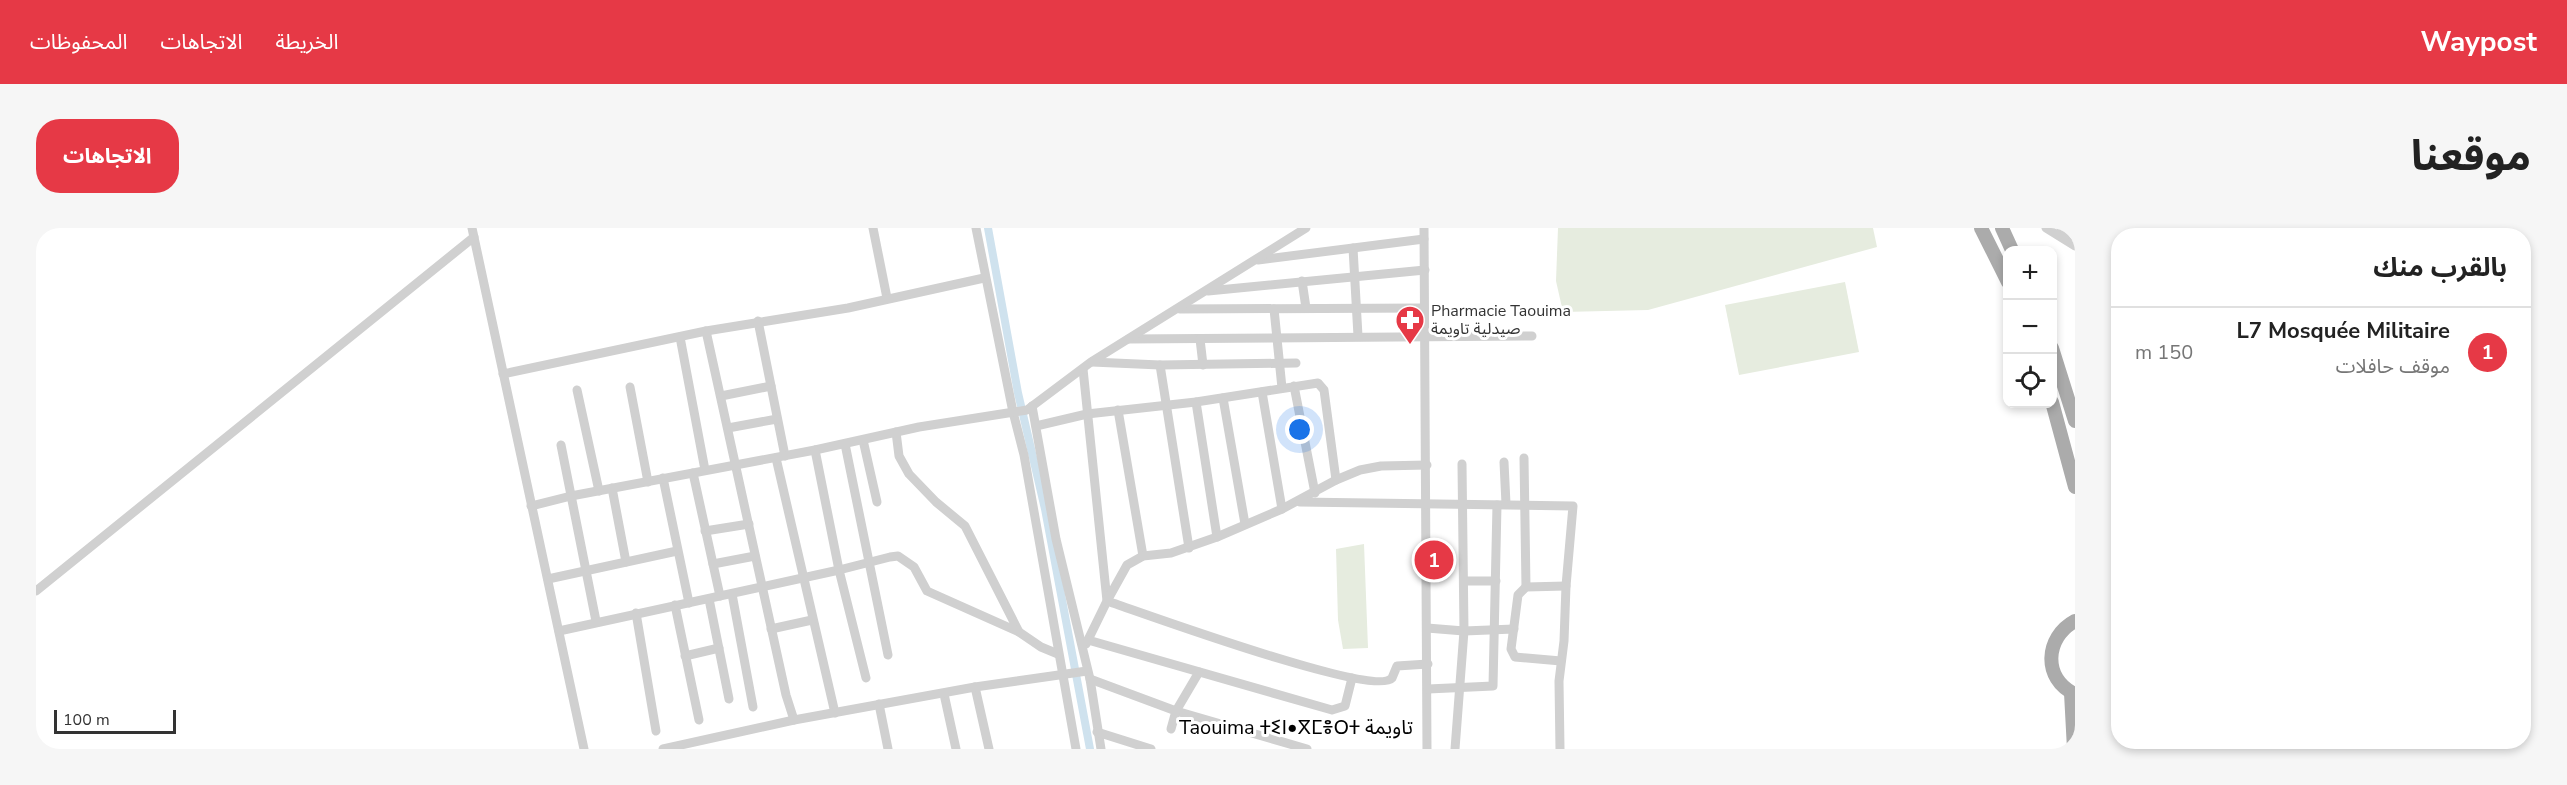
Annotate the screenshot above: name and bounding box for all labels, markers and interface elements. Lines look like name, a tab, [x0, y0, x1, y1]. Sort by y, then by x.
text: Waypost	[2420, 23, 2537, 61]
text: المحفوظات	[30, 28, 127, 56]
text: الاتجاهات	[160, 28, 242, 56]
text: الخريطة	[275, 28, 338, 56]
button: الاتجاهات	[36, 119, 179, 193]
text: موقعنا	[2411, 128, 2531, 185]
map controls	[2003, 246, 2057, 408]
button: +	[2003, 246, 2057, 300]
text: بالقرب منك	[2373, 250, 2507, 285]
place label: Pharmacie Taouima صيدلية تاويمة	[1431, 300, 1571, 340]
button: −	[2003, 300, 2057, 354]
pharmacy icon: Pharmacie Taouima صيدلية تاويمة	[1394, 304, 1426, 346]
text: L7 Mosquée Militaire	[2236, 316, 2450, 346]
text: 150 m	[2135, 339, 2193, 366]
text: 1	[2482, 339, 2494, 366]
text: موقف حافلات	[2336, 353, 2450, 380]
button: locate	[2003, 354, 2057, 408]
your location	[1285, 415, 1314, 444]
pin: 1	[1414, 538, 1454, 582]
scale bar	[54, 707, 176, 735]
text: 100 m	[63, 709, 110, 731]
district label: Taouima ⵜⵉⵏ•ⴳⵎⴻⵔⵜ تاويمة	[1179, 714, 1413, 741]

